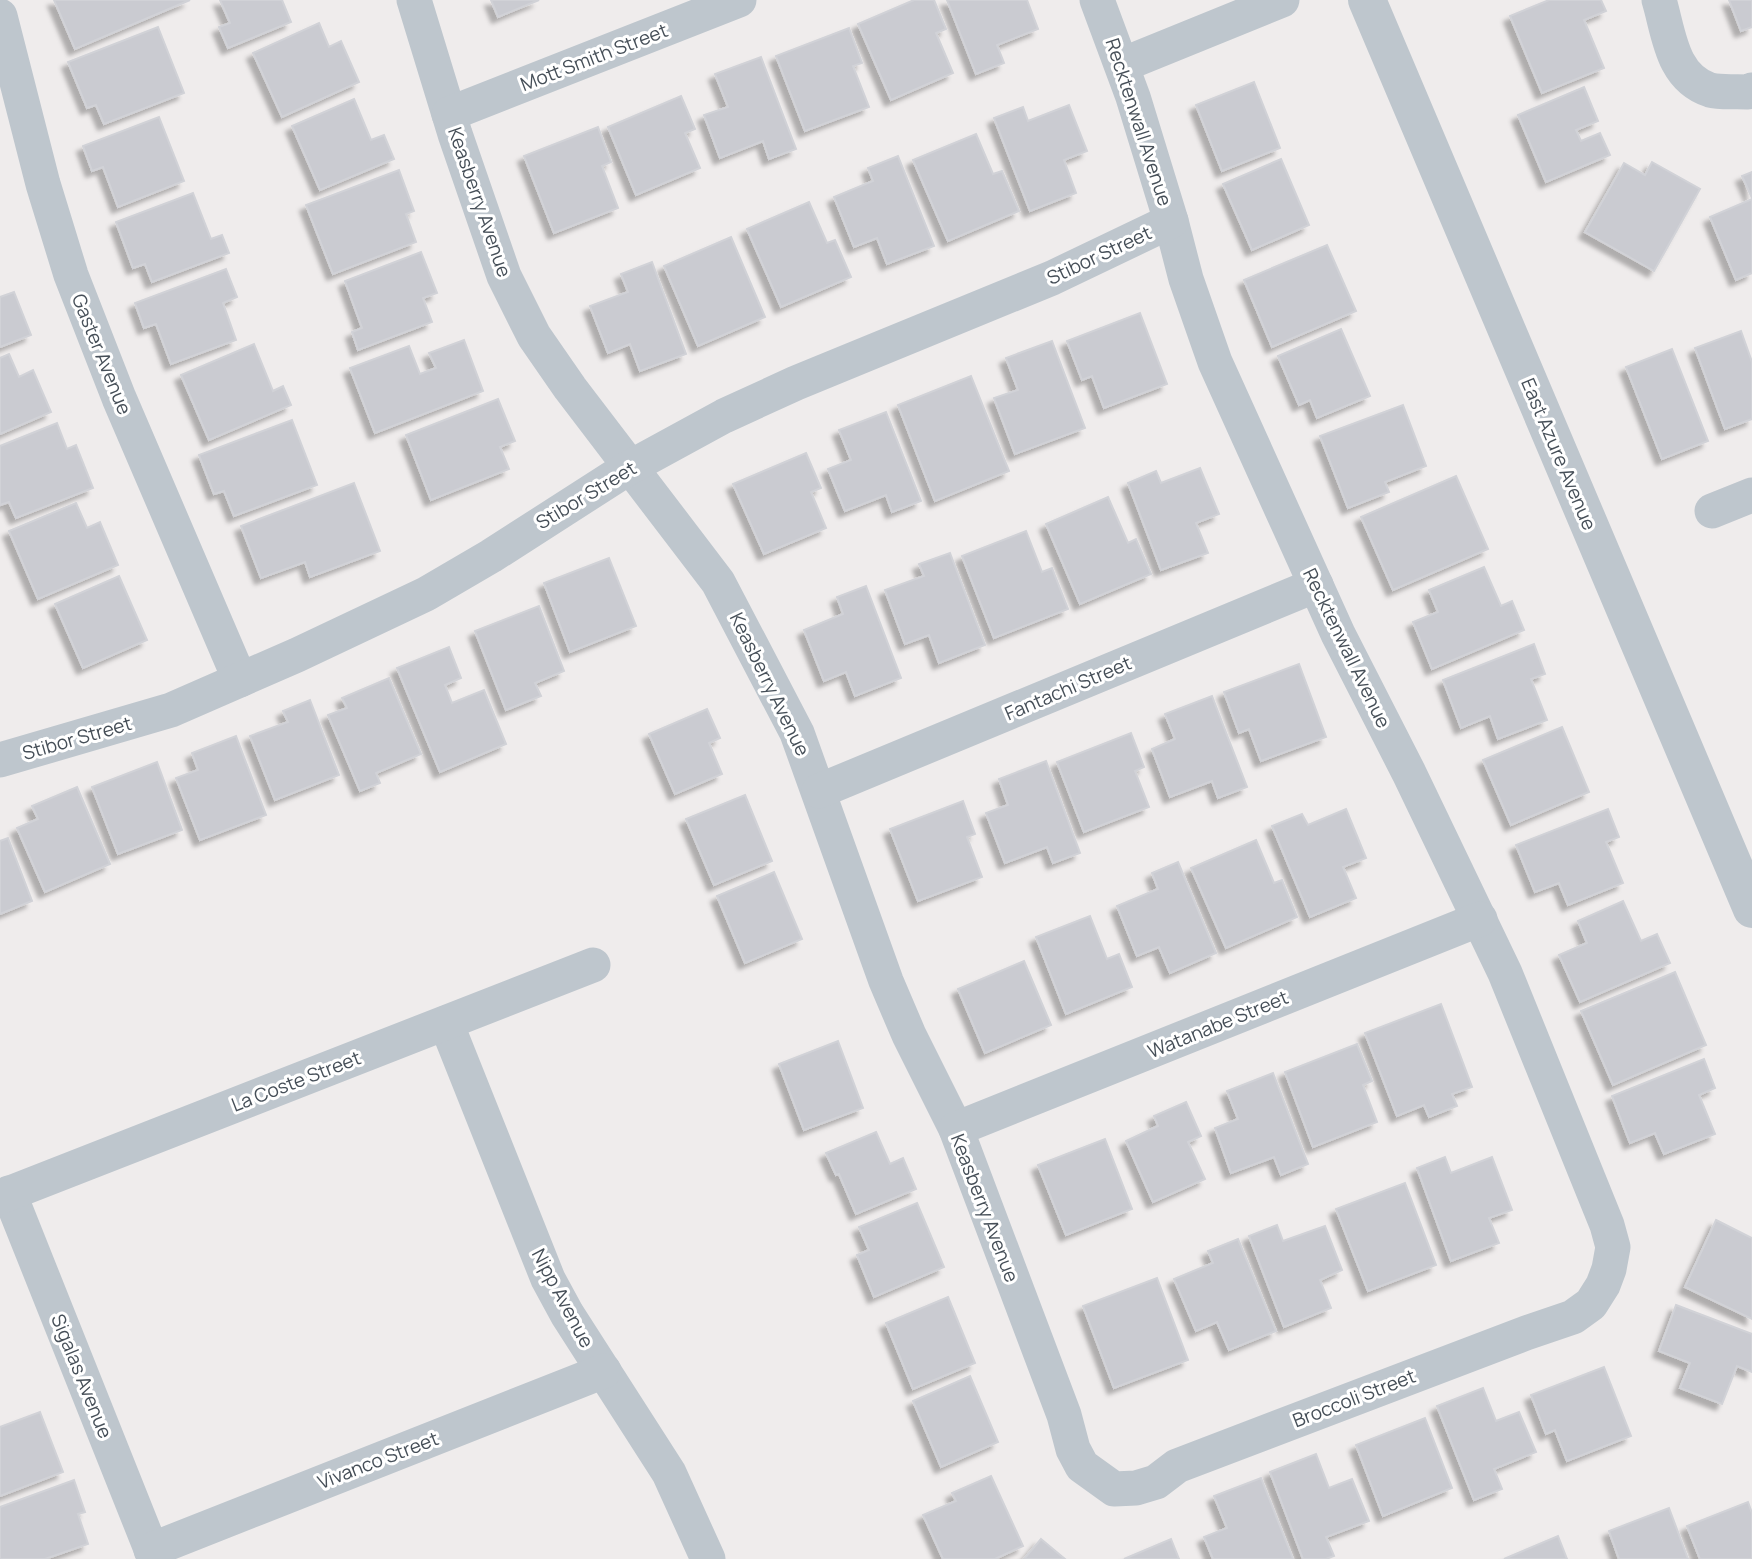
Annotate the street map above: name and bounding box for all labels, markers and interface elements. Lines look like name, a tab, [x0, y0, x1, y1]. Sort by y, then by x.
street label: Mott Smith Street	[517, 17, 671, 97]
street label: Recktenwall Avenue	[1100, 35, 1178, 209]
street label: Keasberry Avenue	[442, 124, 518, 280]
street label: Stibor Street	[1042, 219, 1156, 291]
street label: Gaster Avenue	[66, 290, 138, 418]
street label: East Azure Avenue	[1515, 374, 1603, 534]
street label: Stibor Street	[531, 455, 641, 535]
street label: Recktenwall Avenue	[1297, 564, 1397, 732]
street label: Keasberry Avenue	[724, 608, 816, 760]
street label: Fantachi Street	[1001, 650, 1135, 726]
street label: Stibor Street	[19, 710, 135, 766]
street label: Watanabe Street	[1144, 984, 1292, 1064]
street label: La Coste Street	[228, 1044, 364, 1118]
street label: Keasberry Avenue	[945, 1130, 1025, 1286]
street label: Nipp Avenue	[526, 1244, 600, 1352]
street label: Sigalas Avenue	[45, 1310, 119, 1442]
street label: Broccoli Street	[1289, 1363, 1419, 1433]
street label: Vivanco Street	[314, 1425, 442, 1495]

